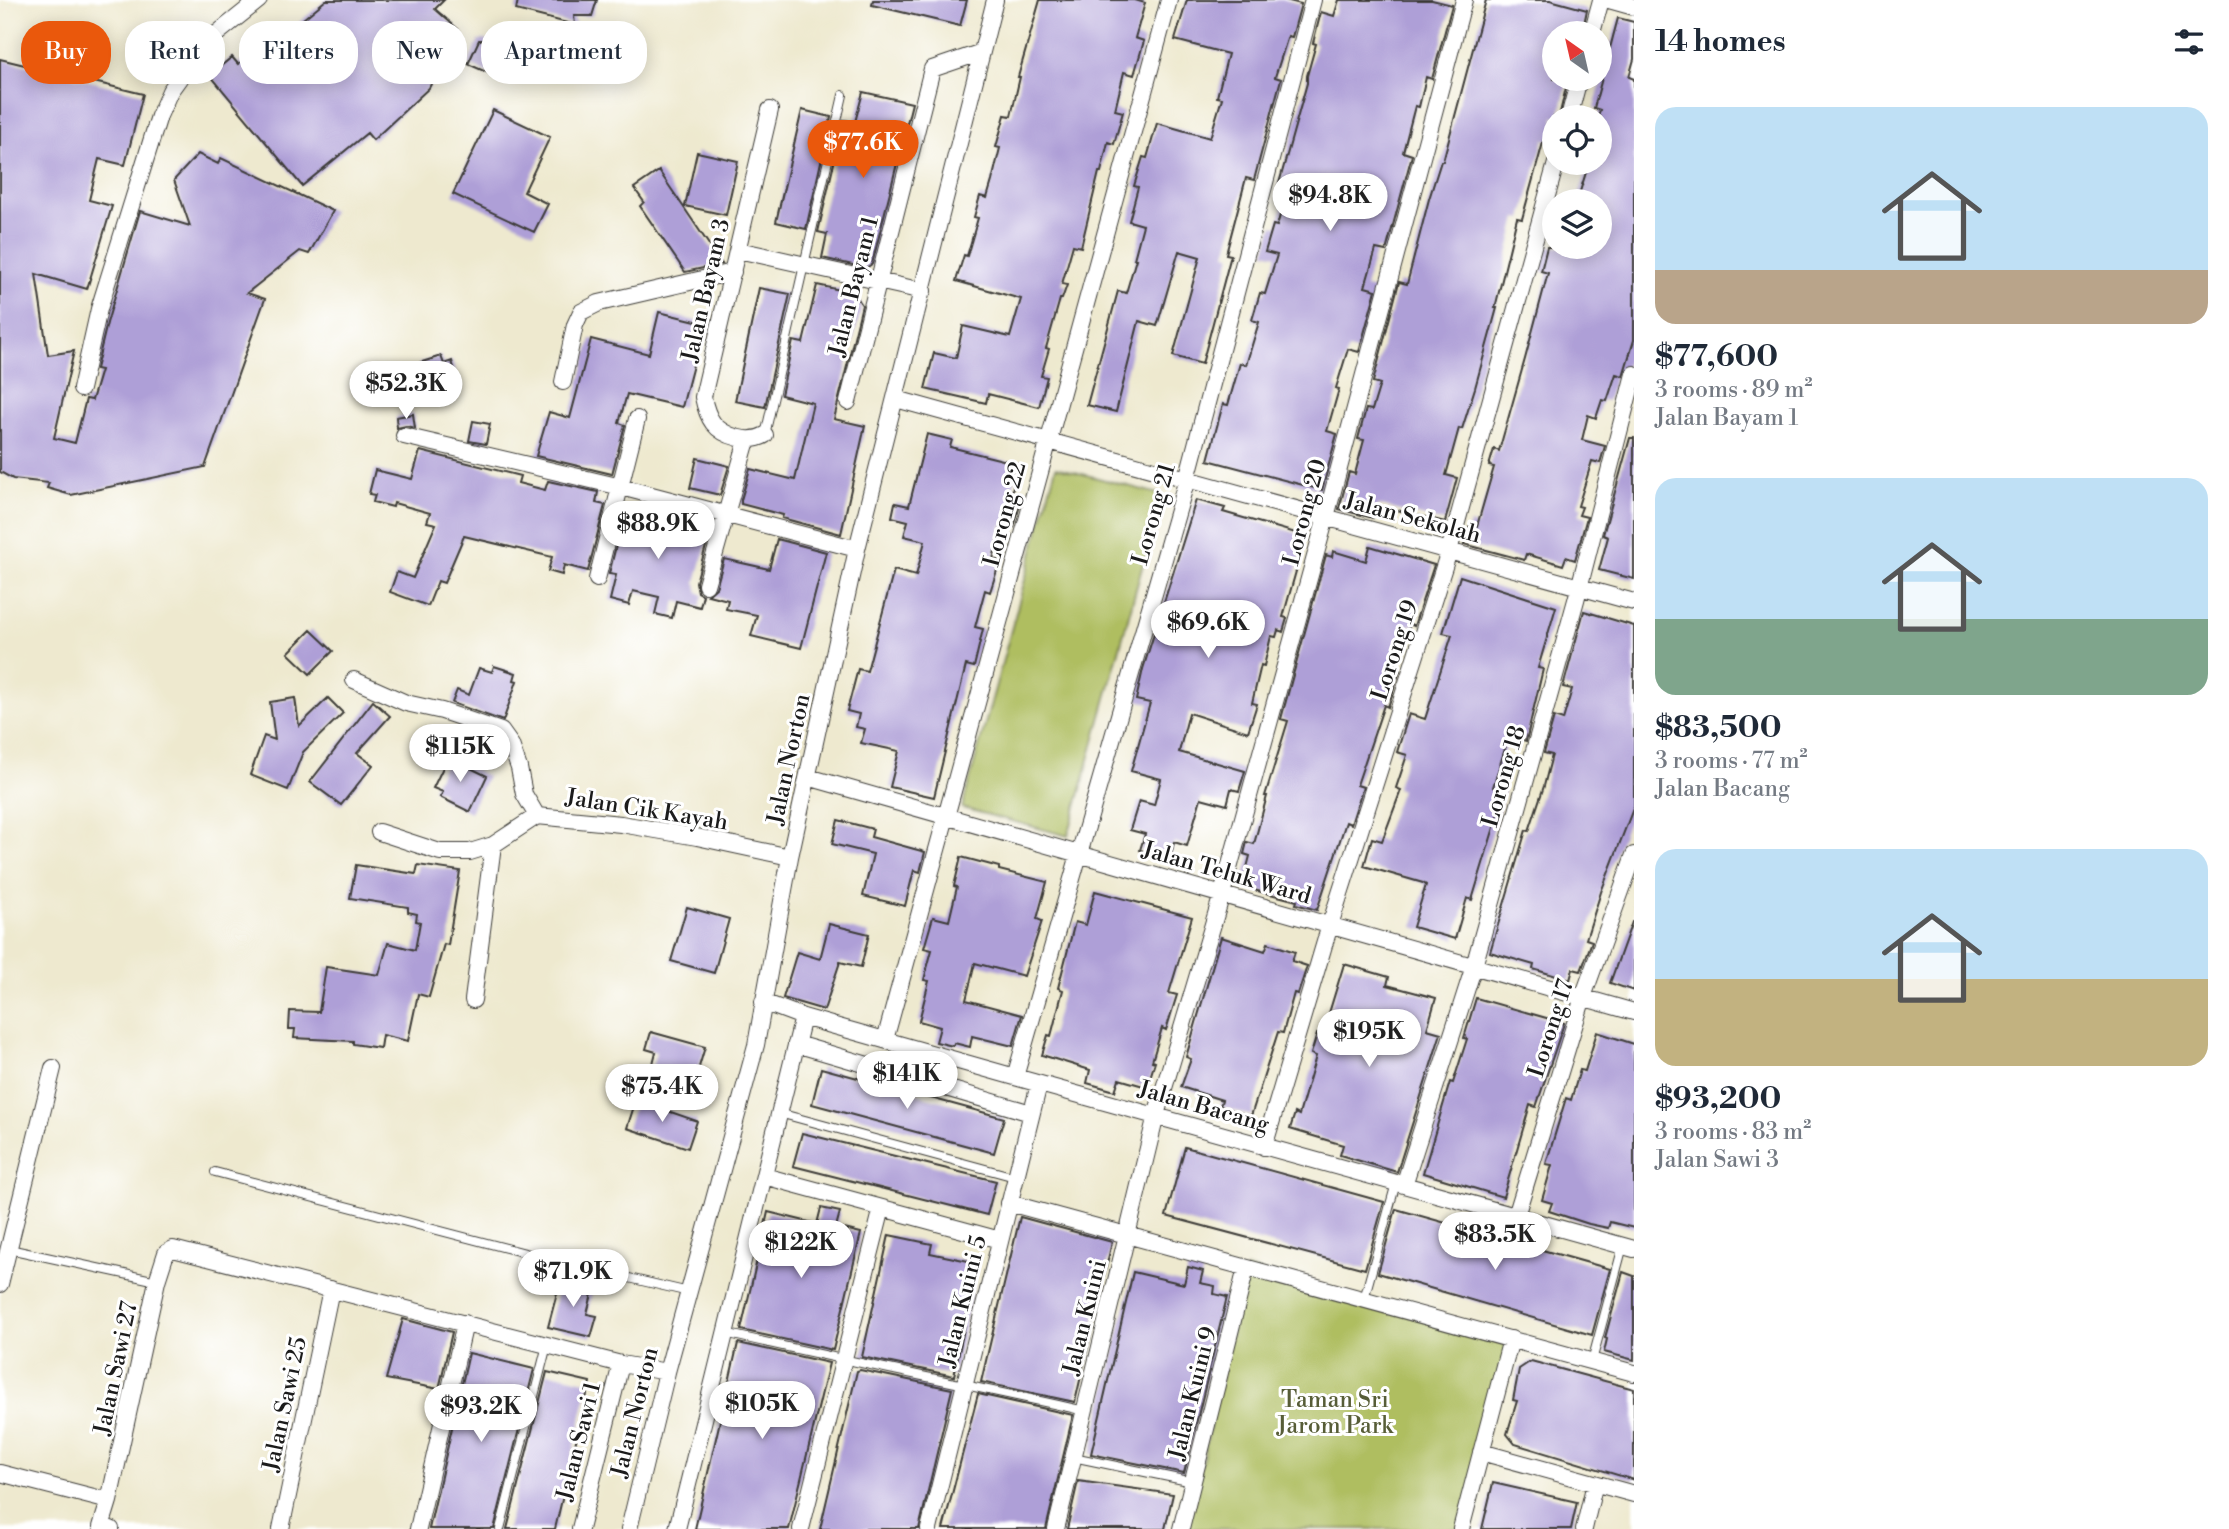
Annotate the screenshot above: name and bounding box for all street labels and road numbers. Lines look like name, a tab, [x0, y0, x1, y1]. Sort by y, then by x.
street label: Jalan Bayam 1	[823, 213, 885, 360]
street label: Jalan Bayam 3	[676, 216, 736, 366]
street label: Lorong 20	[1277, 456, 1333, 569]
street label: Lorong 22	[978, 459, 1032, 570]
street label: Lorong 21	[1126, 460, 1182, 568]
street label: Jalan Sekolah	[1341, 486, 1484, 550]
street label: Lorong 19	[1366, 596, 1424, 704]
street label: Jalan Norton	[761, 691, 817, 828]
street label: Lorong 18	[1476, 722, 1532, 830]
street label: Jalan Cik Kayah	[563, 783, 730, 837]
street label: Jalan Teluk Ward	[1138, 835, 1314, 910]
street label: Lorong 17	[1522, 975, 1580, 1081]
street label: Jalan Bacang	[1134, 1075, 1273, 1139]
street label: Jalan Kuini 5	[933, 1232, 993, 1371]
street label: Jalan Kuini	[1057, 1257, 1113, 1379]
street label: Jalan Sawi 27	[88, 1299, 144, 1438]
street label: Jalan Kuini 9	[1163, 1324, 1223, 1464]
street label: Jalan Sawi 25	[257, 1334, 313, 1475]
street label: Jalan Norton	[605, 1344, 665, 1481]
street label: Jalan Sawi 1	[551, 1379, 607, 1504]

